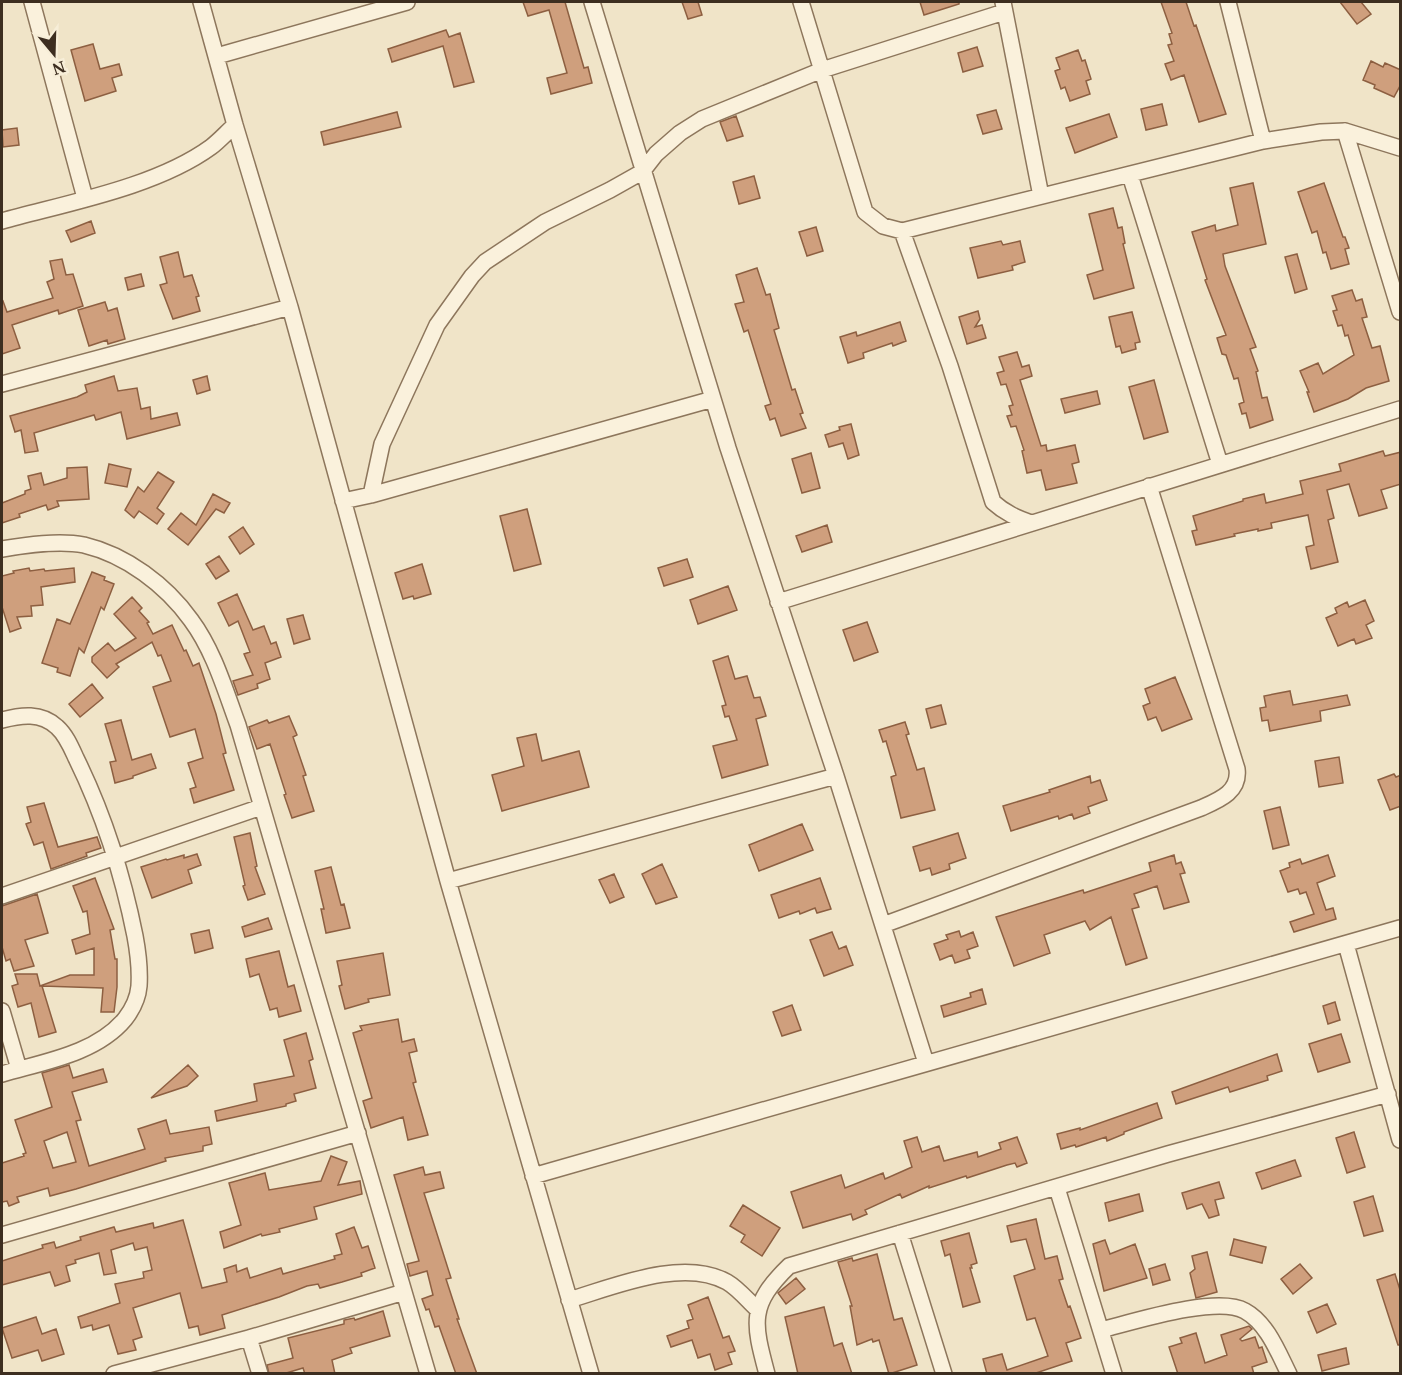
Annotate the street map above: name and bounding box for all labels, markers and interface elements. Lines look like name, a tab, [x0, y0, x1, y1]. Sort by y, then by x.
north arrow	[24, 24, 84, 84]
text: N	[49, 56, 68, 81]

